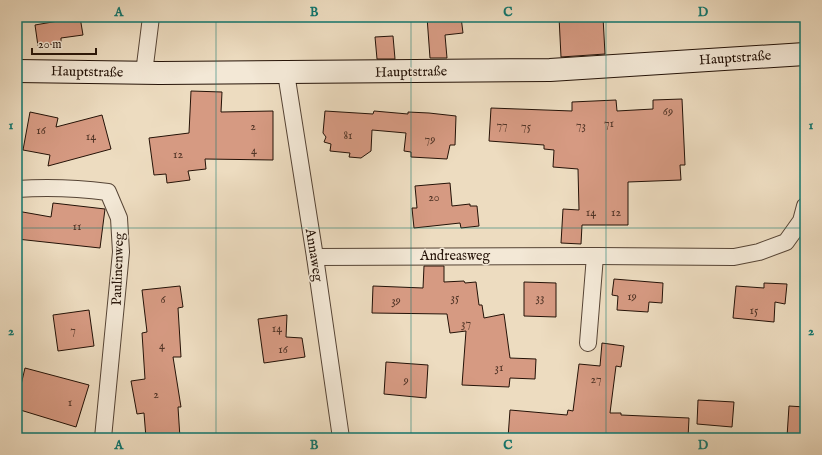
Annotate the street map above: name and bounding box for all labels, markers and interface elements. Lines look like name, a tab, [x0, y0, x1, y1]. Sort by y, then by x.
text: A	[114, 4, 125, 21]
text: B	[310, 4, 319, 21]
text: C	[503, 4, 513, 21]
text: D	[698, 4, 709, 21]
scale bar	[32, 30, 96, 56]
text: 20 m	[38, 37, 61, 52]
street label: Hauptstraße	[698, 46, 772, 69]
street label: Hauptstraße	[51, 62, 124, 82]
street label: Hauptstraße	[375, 62, 448, 82]
house number: 69	[663, 104, 673, 119]
house number: 71	[604, 116, 614, 131]
text: 1	[9, 117, 14, 134]
text: 1	[809, 117, 814, 134]
house number: 77	[496, 118, 508, 133]
house number: 73	[576, 118, 586, 133]
house number: 2	[250, 119, 256, 134]
house number: 75	[521, 119, 532, 134]
house number: 16	[36, 123, 47, 138]
house number: 81	[343, 128, 353, 143]
house number: 14	[86, 129, 96, 144]
house number: 79	[425, 132, 435, 147]
house number: 4	[251, 143, 257, 158]
house number: 12	[173, 147, 183, 162]
house number: 20	[428, 190, 440, 205]
house number: 14	[586, 205, 596, 220]
house number: 12	[611, 205, 621, 220]
house number: 11	[73, 219, 81, 234]
street label: Annaweg	[301, 226, 327, 283]
street label: Paulinenweg	[108, 232, 128, 306]
street label: Andreasweg	[419, 247, 490, 265]
house number: 19	[627, 289, 637, 304]
house number: 35	[451, 290, 460, 305]
house number: 33	[536, 290, 544, 305]
house number: 6	[160, 292, 166, 307]
house number: 39	[391, 293, 401, 308]
house number: 15	[750, 303, 759, 318]
house number: 37	[461, 316, 471, 331]
house number: 14	[272, 321, 282, 336]
text: 2	[8, 323, 14, 340]
house number: 7	[70, 323, 76, 338]
text: 2	[808, 323, 814, 340]
house number: 4	[159, 338, 165, 353]
house number: 16	[278, 342, 289, 357]
house number: 31	[495, 360, 503, 375]
house number: 27	[590, 372, 602, 387]
house number: 9	[402, 373, 409, 388]
house number: 2	[153, 387, 159, 402]
house number: 1	[68, 395, 72, 410]
text: A	[114, 437, 125, 454]
text: B	[310, 437, 319, 454]
text: C	[503, 437, 513, 454]
text: D	[698, 437, 709, 454]

